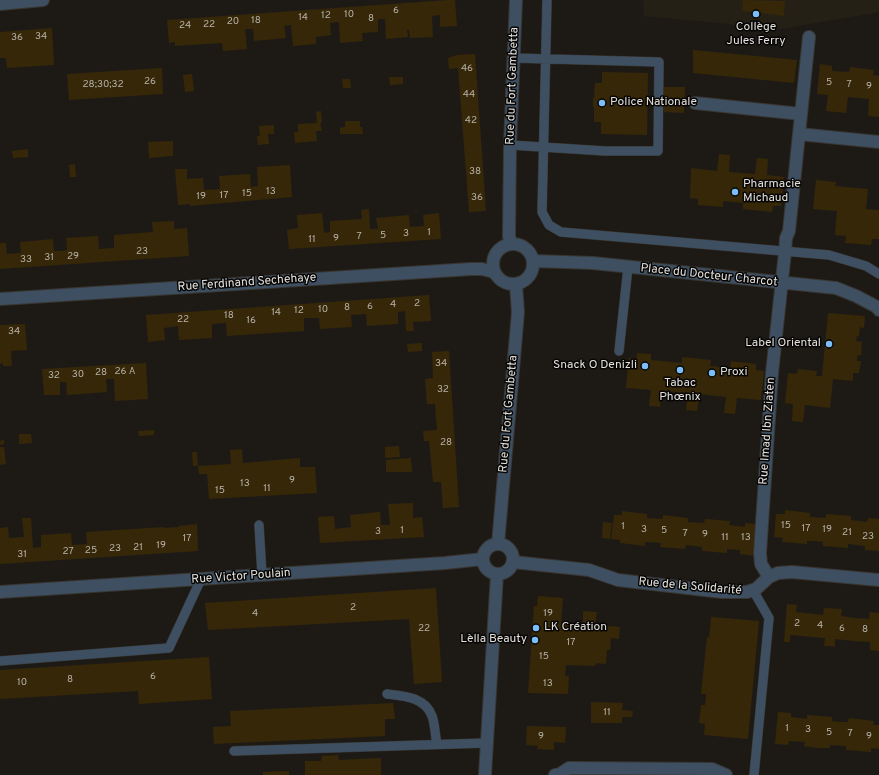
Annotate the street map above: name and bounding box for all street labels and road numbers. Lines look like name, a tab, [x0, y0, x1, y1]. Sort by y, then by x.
street label: Rue du Fort Gambetta	[504, 27, 522, 145]
street label: Place du Docteur Charcot	[640, 262, 778, 290]
street label: Rue Ferdinand Sechehaye	[177, 271, 317, 295]
street label: Rue du Fort Gambetta	[497, 355, 521, 473]
street label: Rue Imad Ibn Ziaten	[757, 377, 779, 485]
street label: Rue Victor Poulain	[191, 566, 291, 588]
street label: Rue de la Solidarité	[638, 575, 742, 599]

